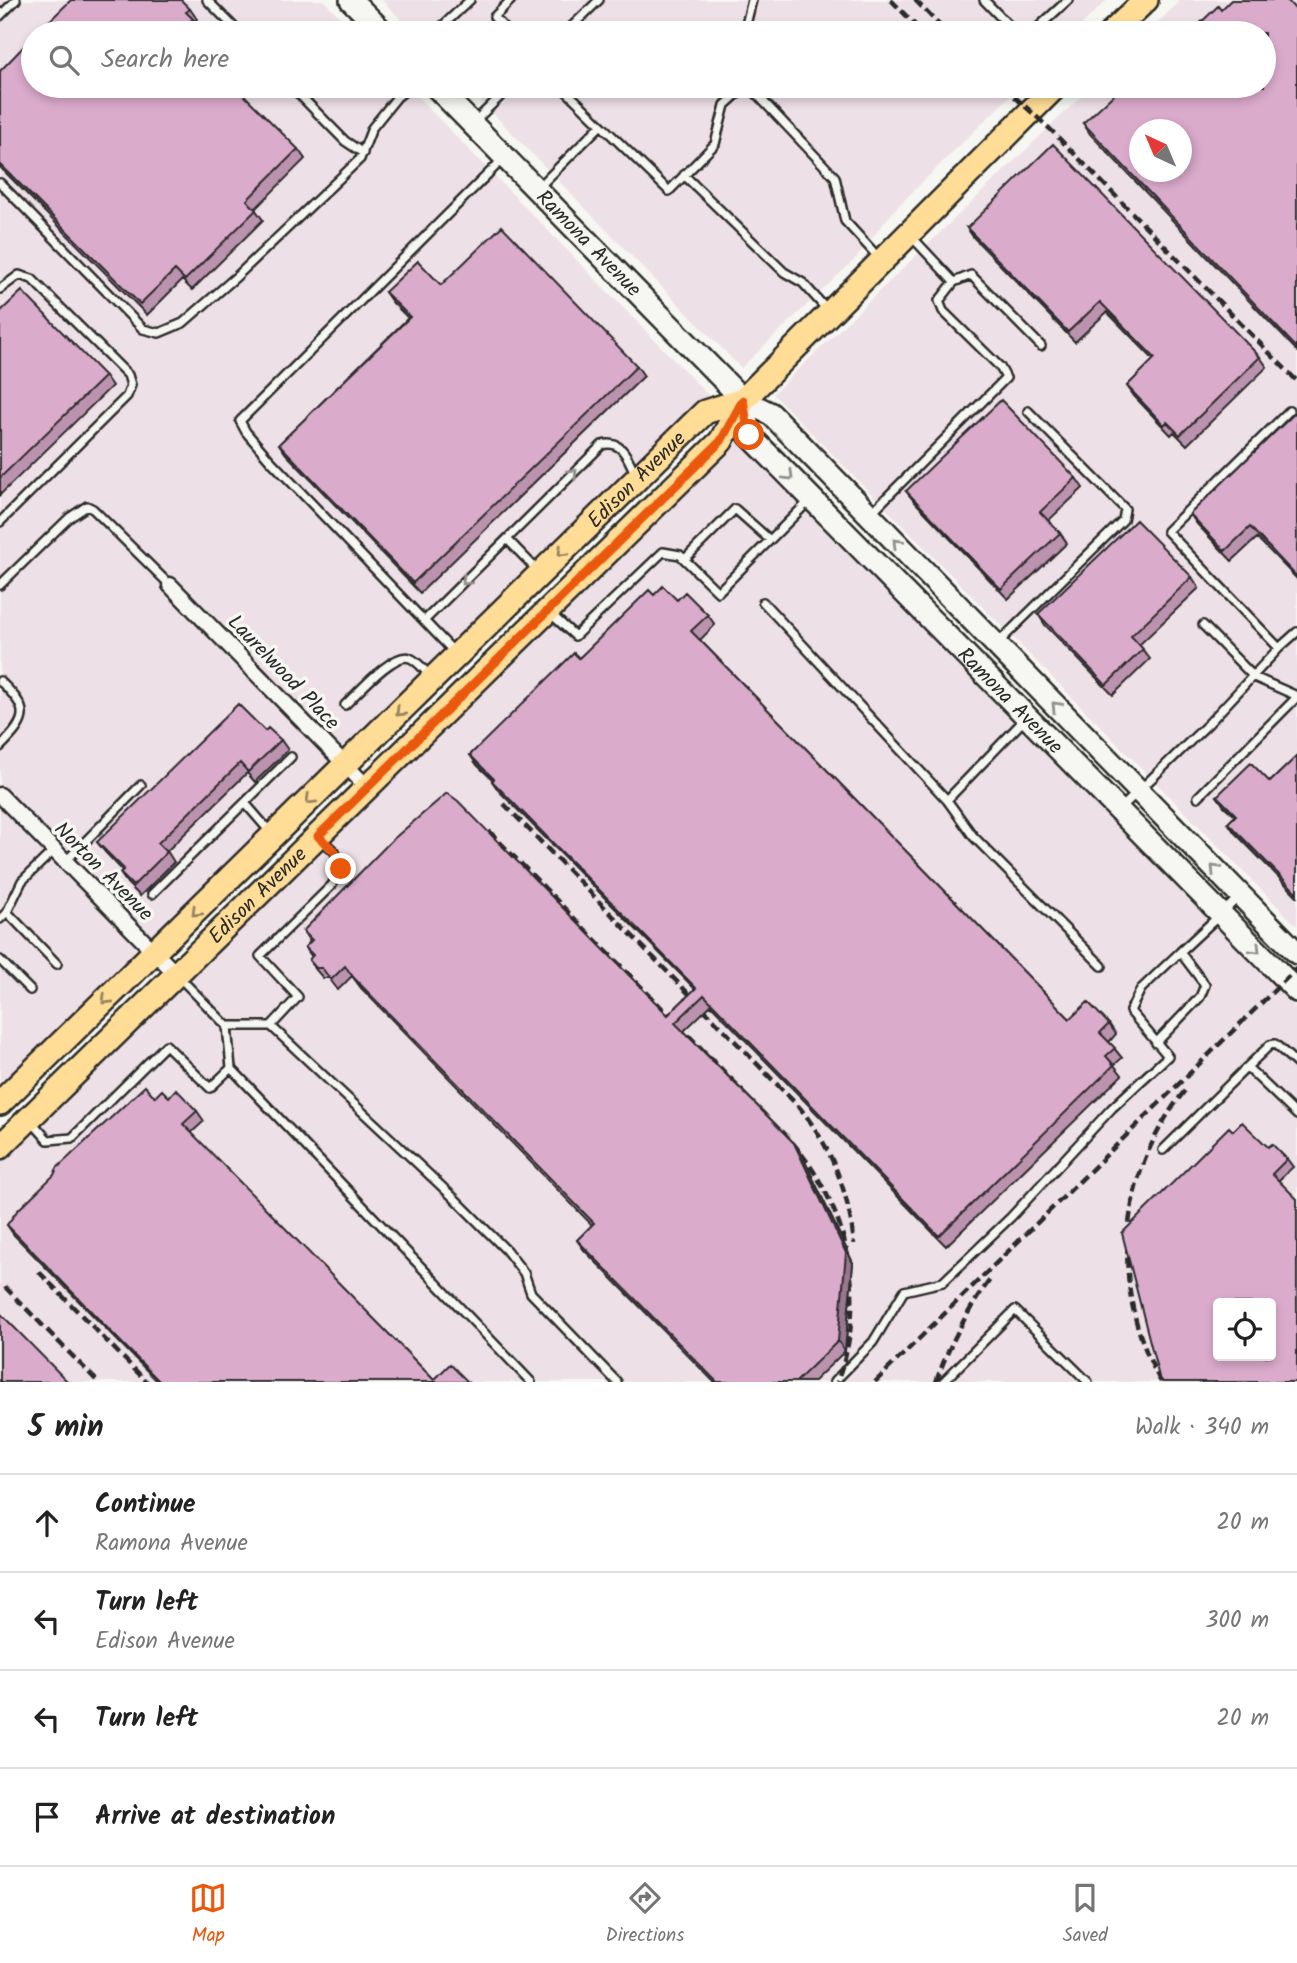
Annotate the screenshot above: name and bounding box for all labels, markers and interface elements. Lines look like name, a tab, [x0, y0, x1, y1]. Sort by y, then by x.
search box	[21, 21, 1276, 98]
text: Search here	[101, 39, 229, 81]
icon: search	[45, 41, 83, 79]
north arrow	[1129, 119, 1192, 182]
street label: Ramona Avenue	[527, 183, 649, 306]
route start	[733, 419, 764, 450]
street label: Edison Avenue	[580, 424, 695, 537]
one-way arrow	[781, 468, 794, 481]
one-way arrow	[564, 469, 577, 482]
one-way arrow	[892, 539, 905, 552]
one-way arrow	[557, 544, 570, 557]
one-way arrow	[462, 572, 475, 585]
street label: Laurelwood Place	[219, 608, 347, 739]
street label: Ramona Avenue	[949, 640, 1071, 763]
one-way arrow	[1052, 702, 1064, 714]
one-way arrow	[395, 703, 408, 716]
one-way arrow	[305, 792, 318, 805]
street label: Norton Avenue	[45, 815, 161, 930]
street label: Edison Avenue	[201, 839, 316, 953]
route end	[325, 853, 356, 884]
one-way arrow	[1211, 865, 1223, 877]
one-way arrow	[192, 903, 205, 916]
one-way arrow	[1248, 941, 1261, 954]
one-way arrow	[102, 992, 114, 1004]
map controls	[1213, 1298, 1276, 1361]
button: locate	[1213, 1298, 1276, 1361]
text: 5 min	[28, 1404, 104, 1452]
text: Walk · 340 m	[1135, 1410, 1269, 1446]
text: Continue	[95, 1484, 196, 1526]
icon: ahead	[28, 1504, 66, 1542]
text: 20 m	[1217, 1505, 1269, 1541]
text: Ramona Avenue	[95, 1526, 248, 1562]
text: Turn left	[95, 1582, 198, 1624]
icon: left	[28, 1602, 66, 1640]
text: 300 m	[1205, 1603, 1269, 1639]
text: Edison Avenue	[95, 1624, 235, 1660]
text: Turn left	[95, 1698, 198, 1740]
icon: left	[28, 1700, 66, 1738]
text: 20 m	[1217, 1701, 1269, 1737]
text: Arrive at destination	[95, 1796, 335, 1838]
icon: arrive	[28, 1798, 66, 1836]
tab: Map	[189, 1879, 227, 1951]
tab: Directions	[606, 1879, 684, 1951]
tab: Saved	[1063, 1879, 1108, 1951]

